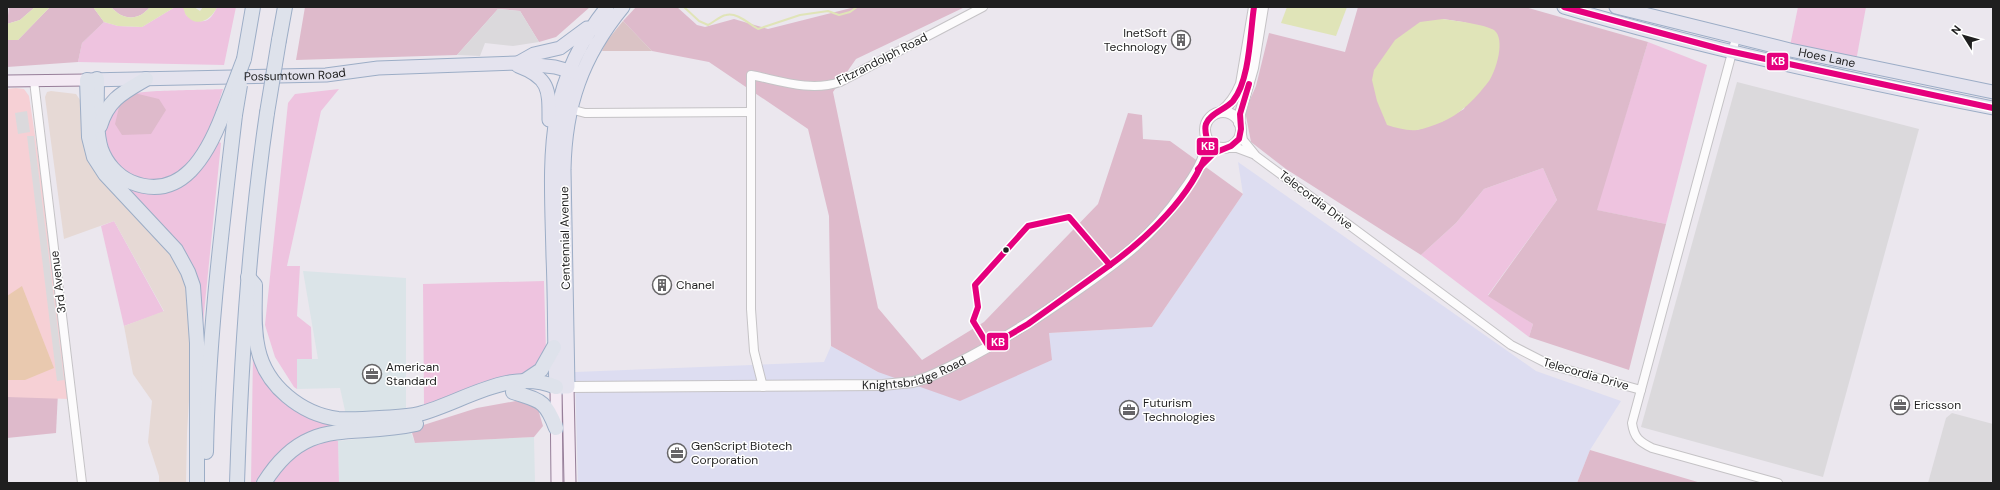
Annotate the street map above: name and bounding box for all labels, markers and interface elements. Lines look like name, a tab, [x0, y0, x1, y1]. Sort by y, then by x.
north arrow	[1944, 16, 1984, 56]
text: N	[1948, 23, 1964, 37]
place label: InetSoft Technology	[1104, 25, 1167, 55]
street label: Fitzrandolph Road	[834, 29, 930, 89]
building icon: InetSoft Technology	[1170, 29, 1192, 51]
street label: Hoes Lane	[1797, 44, 1857, 71]
line badge: KB	[1766, 52, 1789, 71]
text: KB	[1771, 54, 1785, 68]
street label: Possumtown Road	[244, 64, 347, 85]
line badge: KB	[1196, 137, 1219, 156]
text: KB	[1201, 139, 1215, 153]
street label: Telecordia Drive	[1276, 167, 1356, 233]
street label: Centennial Avenue	[556, 186, 574, 290]
unlabelled marker	[1001, 245, 1011, 255]
street label: 3rd Avenue	[46, 250, 70, 314]
building icon: Chanel	[651, 274, 673, 296]
place label: Chanel	[676, 277, 714, 293]
line badge: KB	[986, 332, 1009, 351]
text: KB	[991, 335, 1005, 349]
street label: Knightsbridge Road	[862, 352, 969, 393]
street label: Telecordia Drive	[1541, 354, 1631, 394]
place label: American Standard	[386, 359, 439, 389]
office icon: American Standard	[361, 363, 383, 385]
office icon: Ericsson	[1889, 394, 1911, 416]
place label: Futurism Technologies	[1143, 395, 1215, 425]
place label: Ericsson	[1914, 397, 1961, 413]
office icon: Futurism Technologies	[1118, 399, 1140, 421]
place label: GenScript Biotech Corporation	[691, 438, 792, 468]
office icon: GenScript Biotech Corporation	[666, 442, 688, 464]

